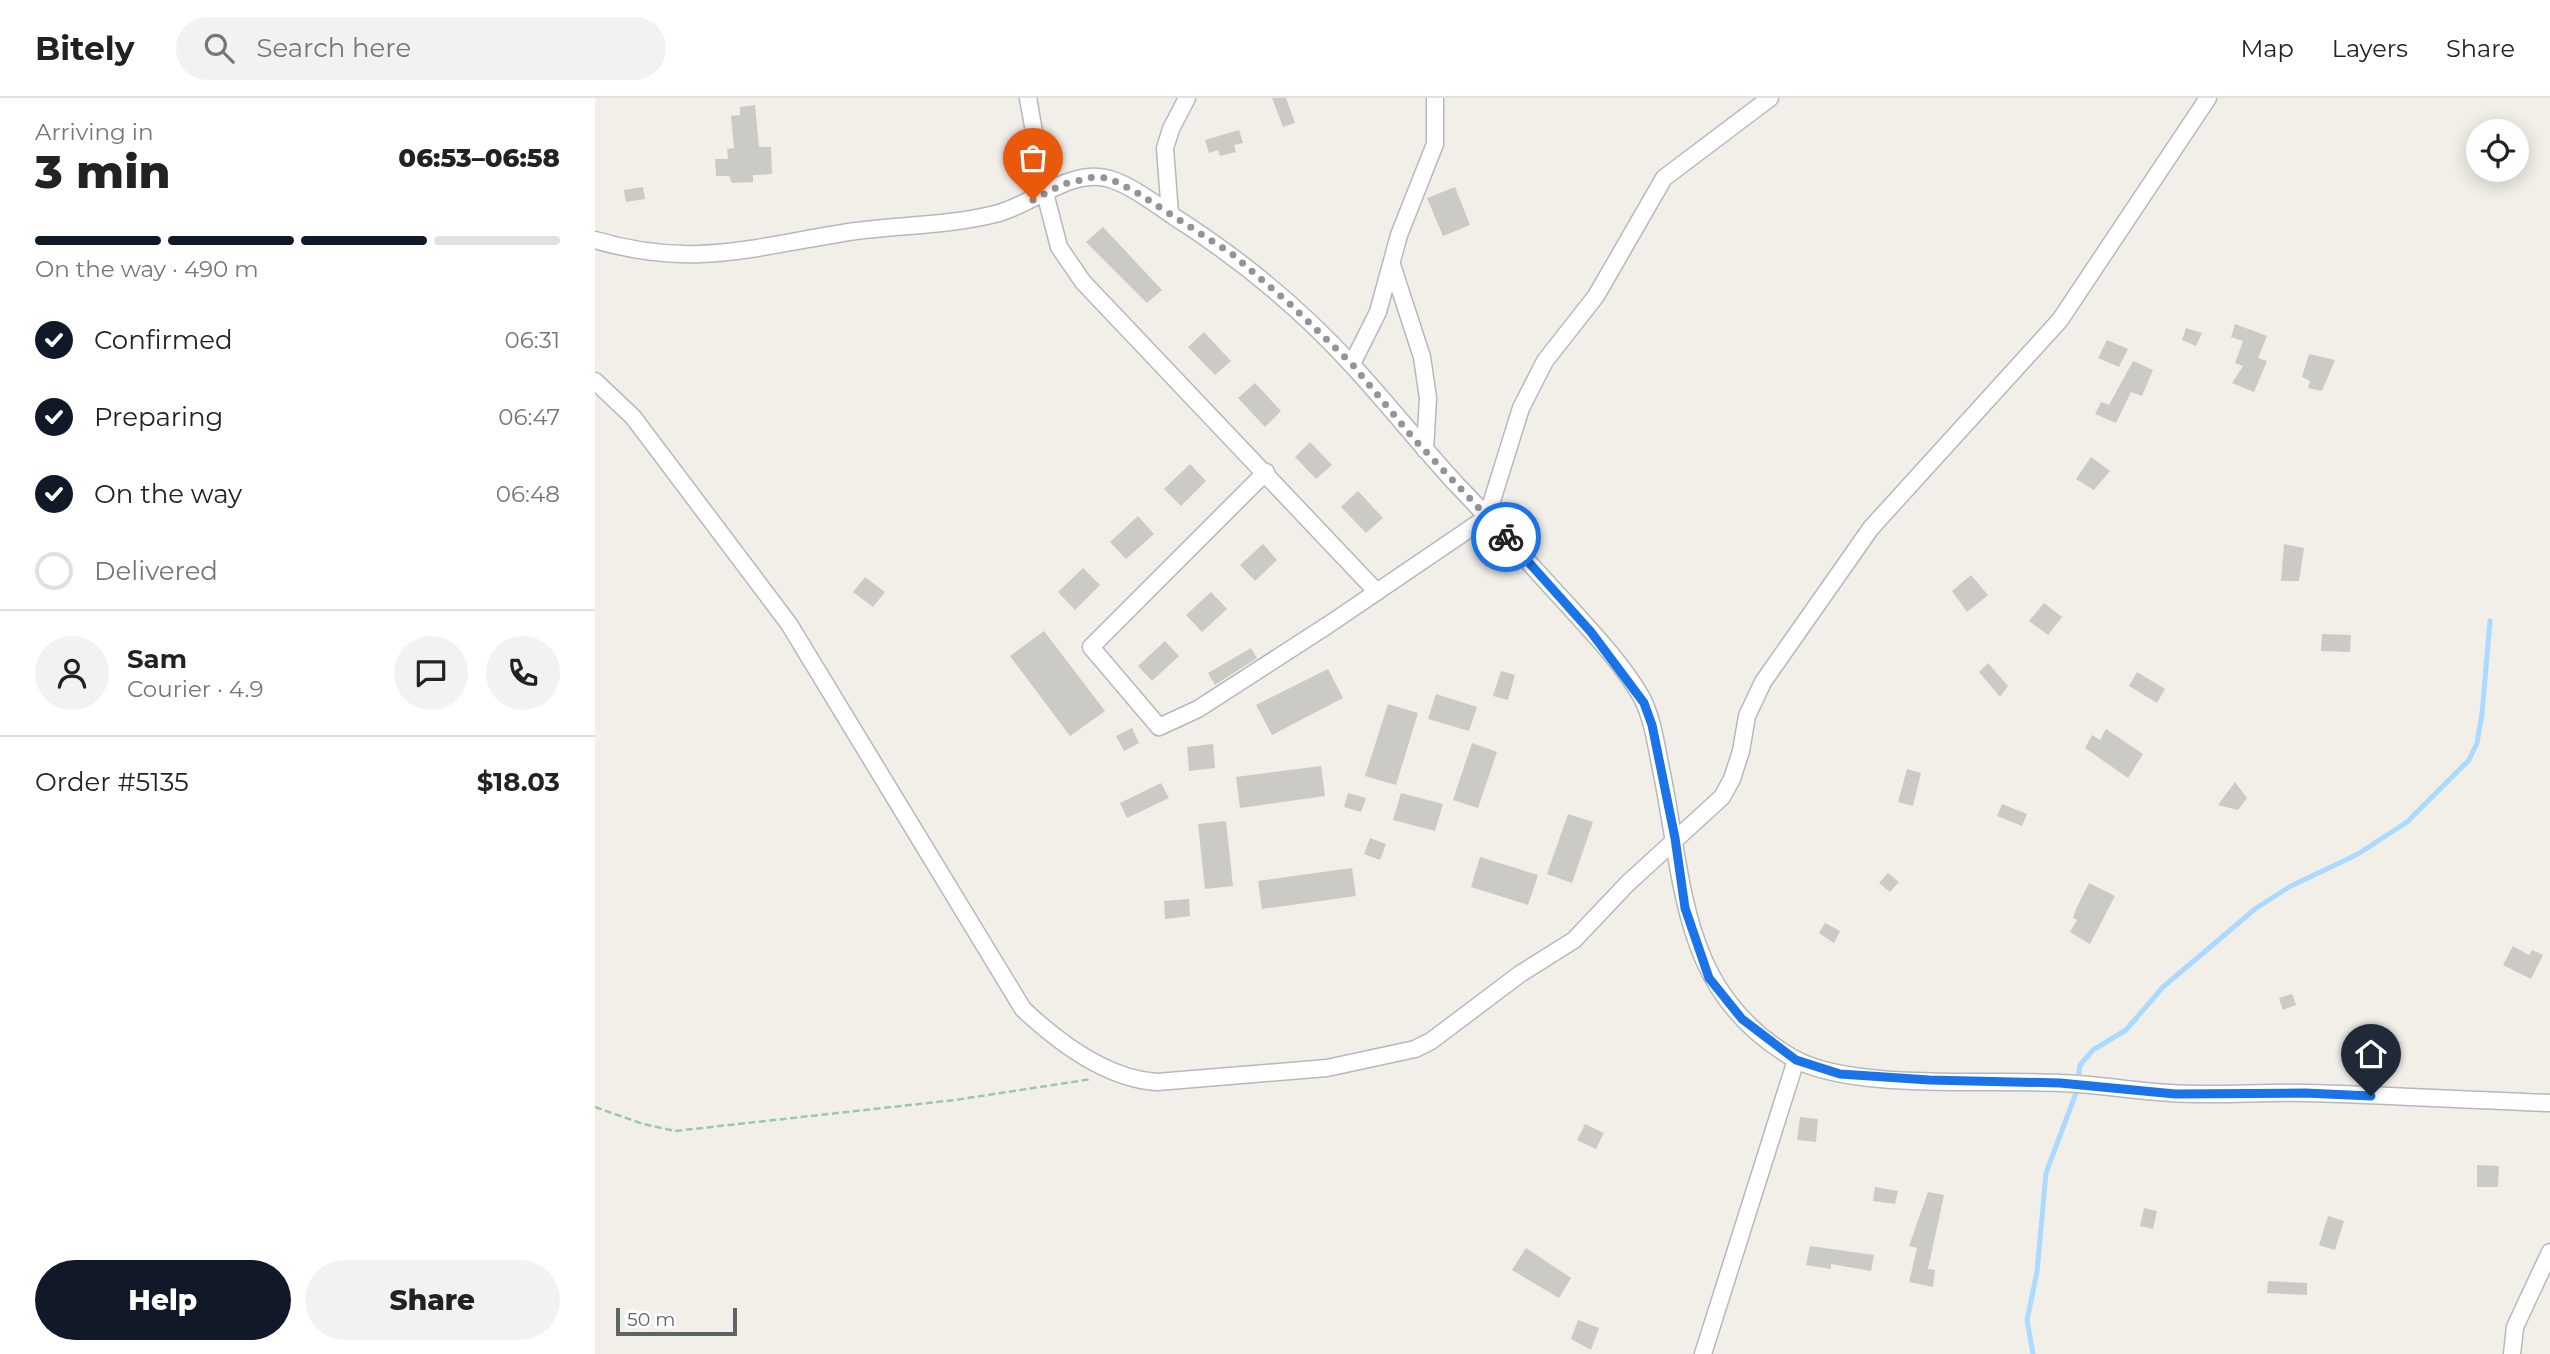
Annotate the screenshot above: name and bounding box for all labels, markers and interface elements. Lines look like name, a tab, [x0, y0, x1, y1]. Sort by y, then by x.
search box	[176, 17, 666, 80]
text: Bitely	[35, 28, 134, 68]
icon: search	[200, 29, 238, 67]
text: Search here	[256, 32, 411, 64]
text: Map	[2240, 34, 2294, 63]
text: Layers	[2332, 34, 2408, 63]
text: Share	[2446, 34, 2515, 63]
text: Arriving in	[35, 118, 154, 146]
map controls	[2466, 119, 2529, 182]
button: locate	[2466, 119, 2529, 182]
pin	[1003, 128, 1063, 200]
icon: bag	[1014, 139, 1052, 177]
text: 06:53–06:58	[398, 142, 560, 174]
text: 3 min	[35, 143, 171, 200]
text: On the way · 490 m	[35, 255, 259, 283]
icon: check	[35, 321, 73, 359]
text: Confirmed	[94, 324, 233, 356]
text: 06:31	[505, 326, 560, 354]
icon: check	[35, 398, 73, 436]
text: Preparing	[94, 401, 223, 433]
text: 06:47	[498, 403, 560, 431]
icon: check	[35, 475, 73, 513]
text: On the way	[94, 478, 242, 510]
text: 06:48	[496, 480, 560, 508]
courier	[1471, 502, 1541, 572]
icon: bike	[1487, 518, 1525, 556]
text: Delivered	[94, 555, 218, 587]
button: person	[35, 636, 109, 710]
button: chat	[394, 636, 468, 710]
button: phone	[486, 636, 560, 710]
text: Sam	[127, 643, 187, 675]
text: Courier · 4.9	[127, 675, 263, 703]
text: Order #5135	[35, 766, 189, 798]
text: $18.03	[477, 766, 560, 798]
pin	[2341, 1024, 2401, 1096]
icon: home	[2352, 1035, 2390, 1073]
button: Help	[35, 1260, 291, 1340]
button: Share	[305, 1260, 560, 1340]
scale bar	[616, 1305, 737, 1337]
text: 50 m	[627, 1308, 675, 1331]

